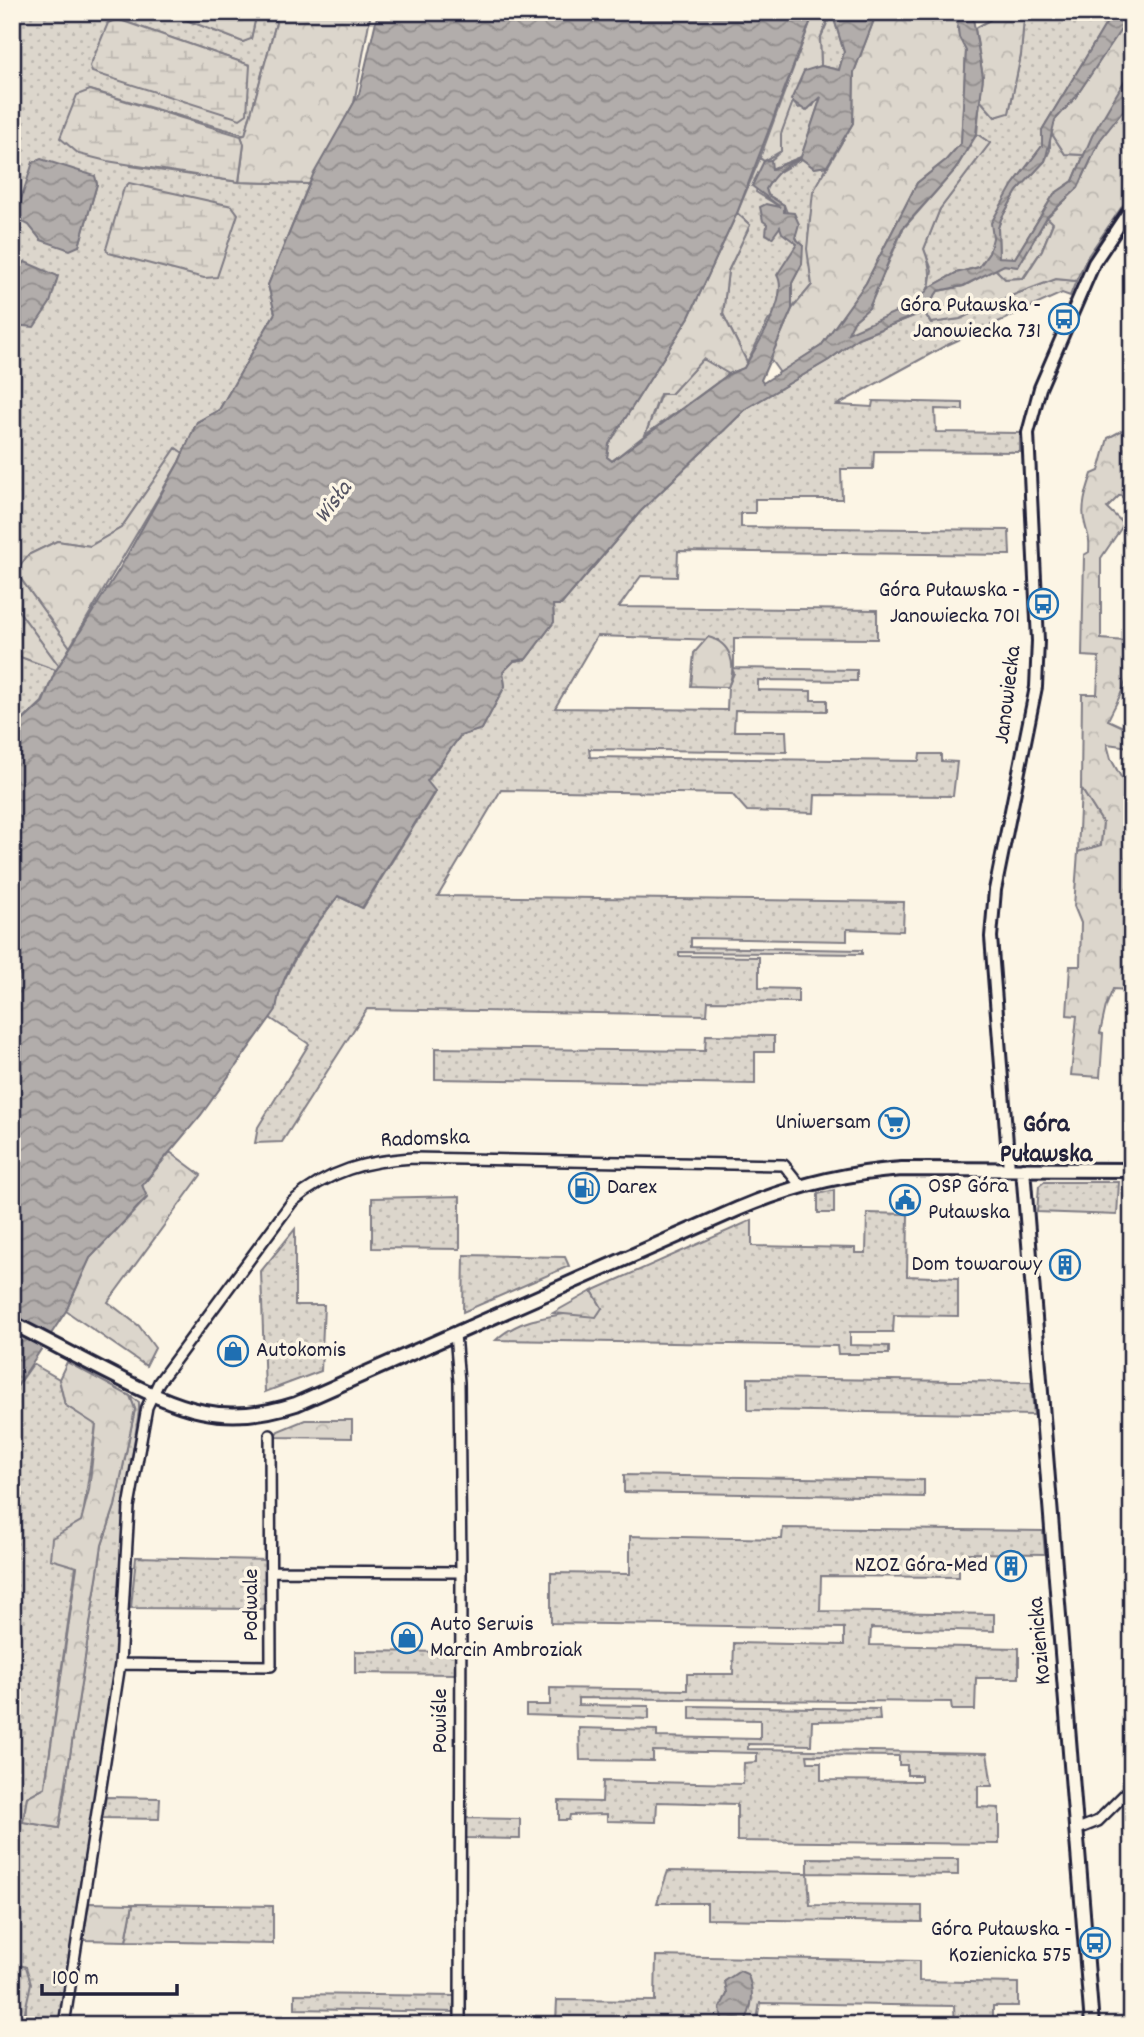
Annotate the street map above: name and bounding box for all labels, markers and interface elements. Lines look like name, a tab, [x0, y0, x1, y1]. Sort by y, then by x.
place label: Góra Puławska - Janowiecka 731	[900, 290, 1041, 349]
bus stop icon: Góra Puławska - Janowiecka 731	[1047, 302, 1081, 336]
water label: Wisła	[307, 473, 362, 531]
place label: Góra Puławska - Janowiecka 701	[879, 575, 1020, 634]
bus stop icon: Góra Puławska - Janowiecka 701	[1026, 587, 1060, 621]
street label: Janowiecka	[987, 643, 1032, 746]
supermarket icon: Uniwersam	[877, 1106, 911, 1140]
place label: Uniwersam	[775, 1107, 871, 1140]
district label: Góra Puławska	[1000, 1107, 1093, 1174]
street label: Radomska	[380, 1122, 471, 1158]
fuel station icon: Darex	[567, 1171, 601, 1205]
place label: OSP Góra Puławska	[928, 1171, 1011, 1230]
place label: Darex	[607, 1172, 657, 1205]
public building icon: OSP Góra Puławska	[888, 1183, 922, 1217]
building icon: Dom towarowy	[1048, 1248, 1082, 1282]
place label: Dom towarowy	[912, 1249, 1043, 1282]
shop icon: Autokomis	[216, 1334, 250, 1368]
place label: Autokomis	[256, 1335, 347, 1368]
building icon: NZOZ Góra-Med	[994, 1549, 1028, 1583]
place label: NZOZ Góra-Med	[854, 1550, 988, 1583]
street label: Podwale	[236, 1569, 269, 1641]
street label: Kozienicka	[1021, 1594, 1061, 1686]
place label: Auto Serwis Marcin Ambroziak	[430, 1609, 582, 1668]
shop icon: Auto Serwis Marcin Ambroziak	[390, 1621, 424, 1655]
street label: Powiśle	[425, 1688, 458, 1754]
place label: Góra Puławska - Kozienicka 575	[931, 1914, 1072, 1973]
bus stop icon: Góra Puławska - Kozienicka 575	[1078, 1926, 1112, 1960]
scale bar	[42, 1953, 177, 1997]
text: 100 m	[52, 1965, 99, 1995]

